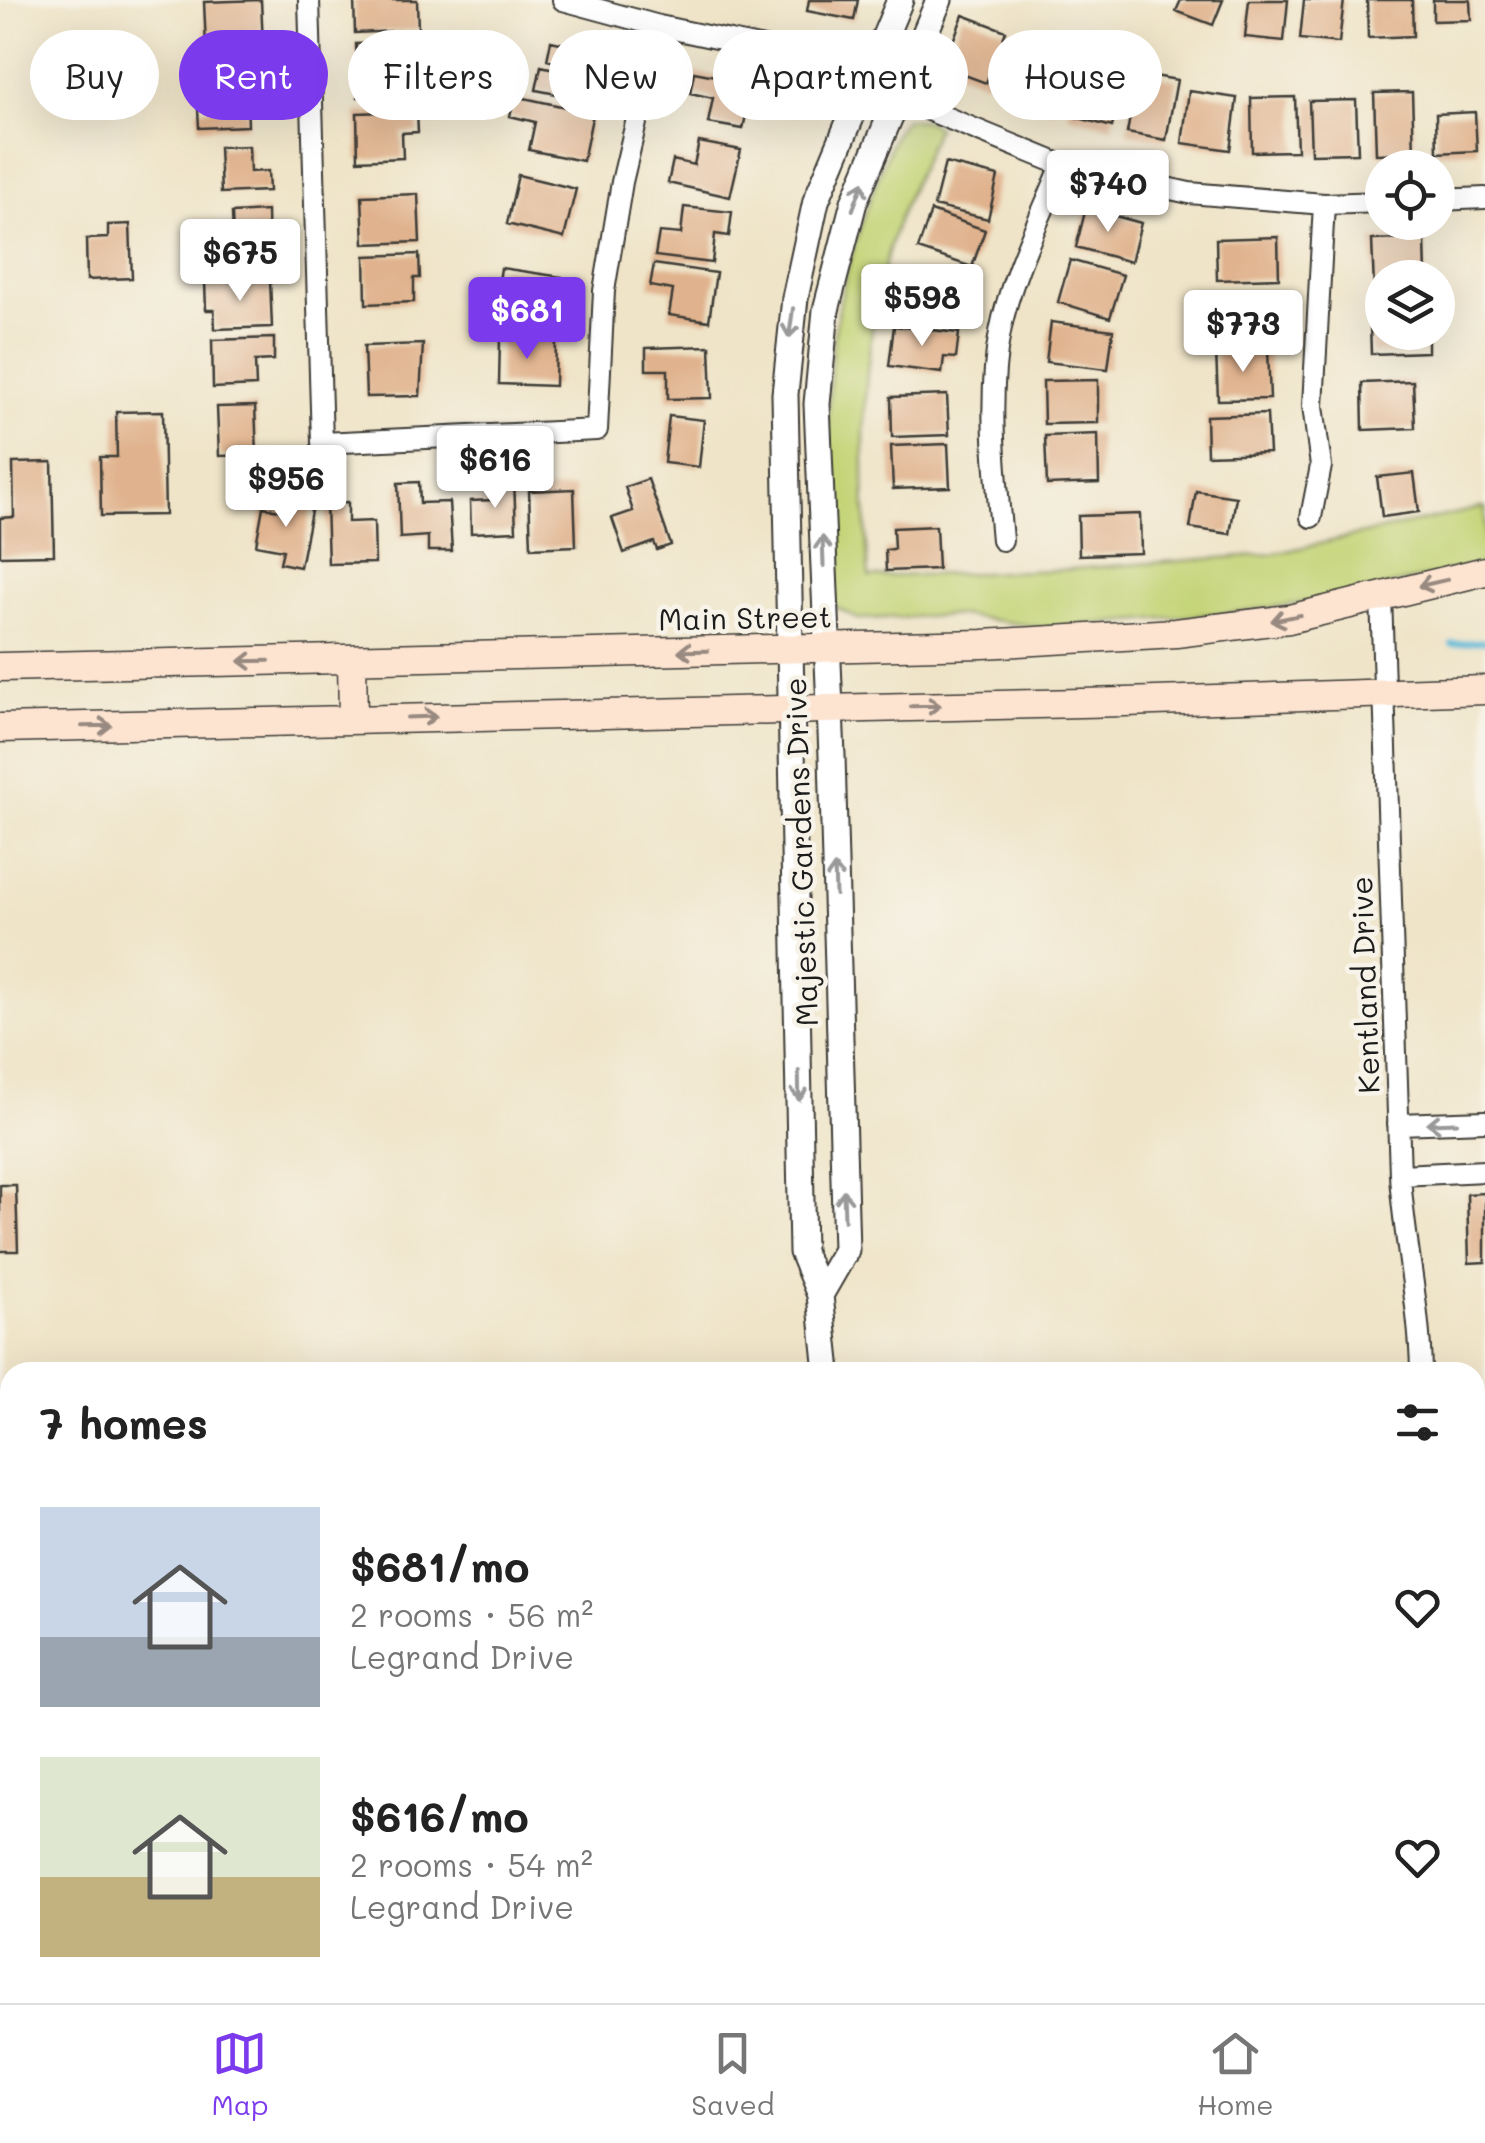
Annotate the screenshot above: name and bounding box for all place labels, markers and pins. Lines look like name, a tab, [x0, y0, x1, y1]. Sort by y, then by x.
pin: $740	[1049, 150, 1167, 235]
pin: $675	[181, 219, 299, 304]
pin: $598	[863, 264, 981, 349]
pin: $681	[468, 277, 586, 362]
pin: $773	[1184, 290, 1302, 375]
pin: $616	[436, 426, 554, 511]
pin: $956	[227, 445, 345, 530]

